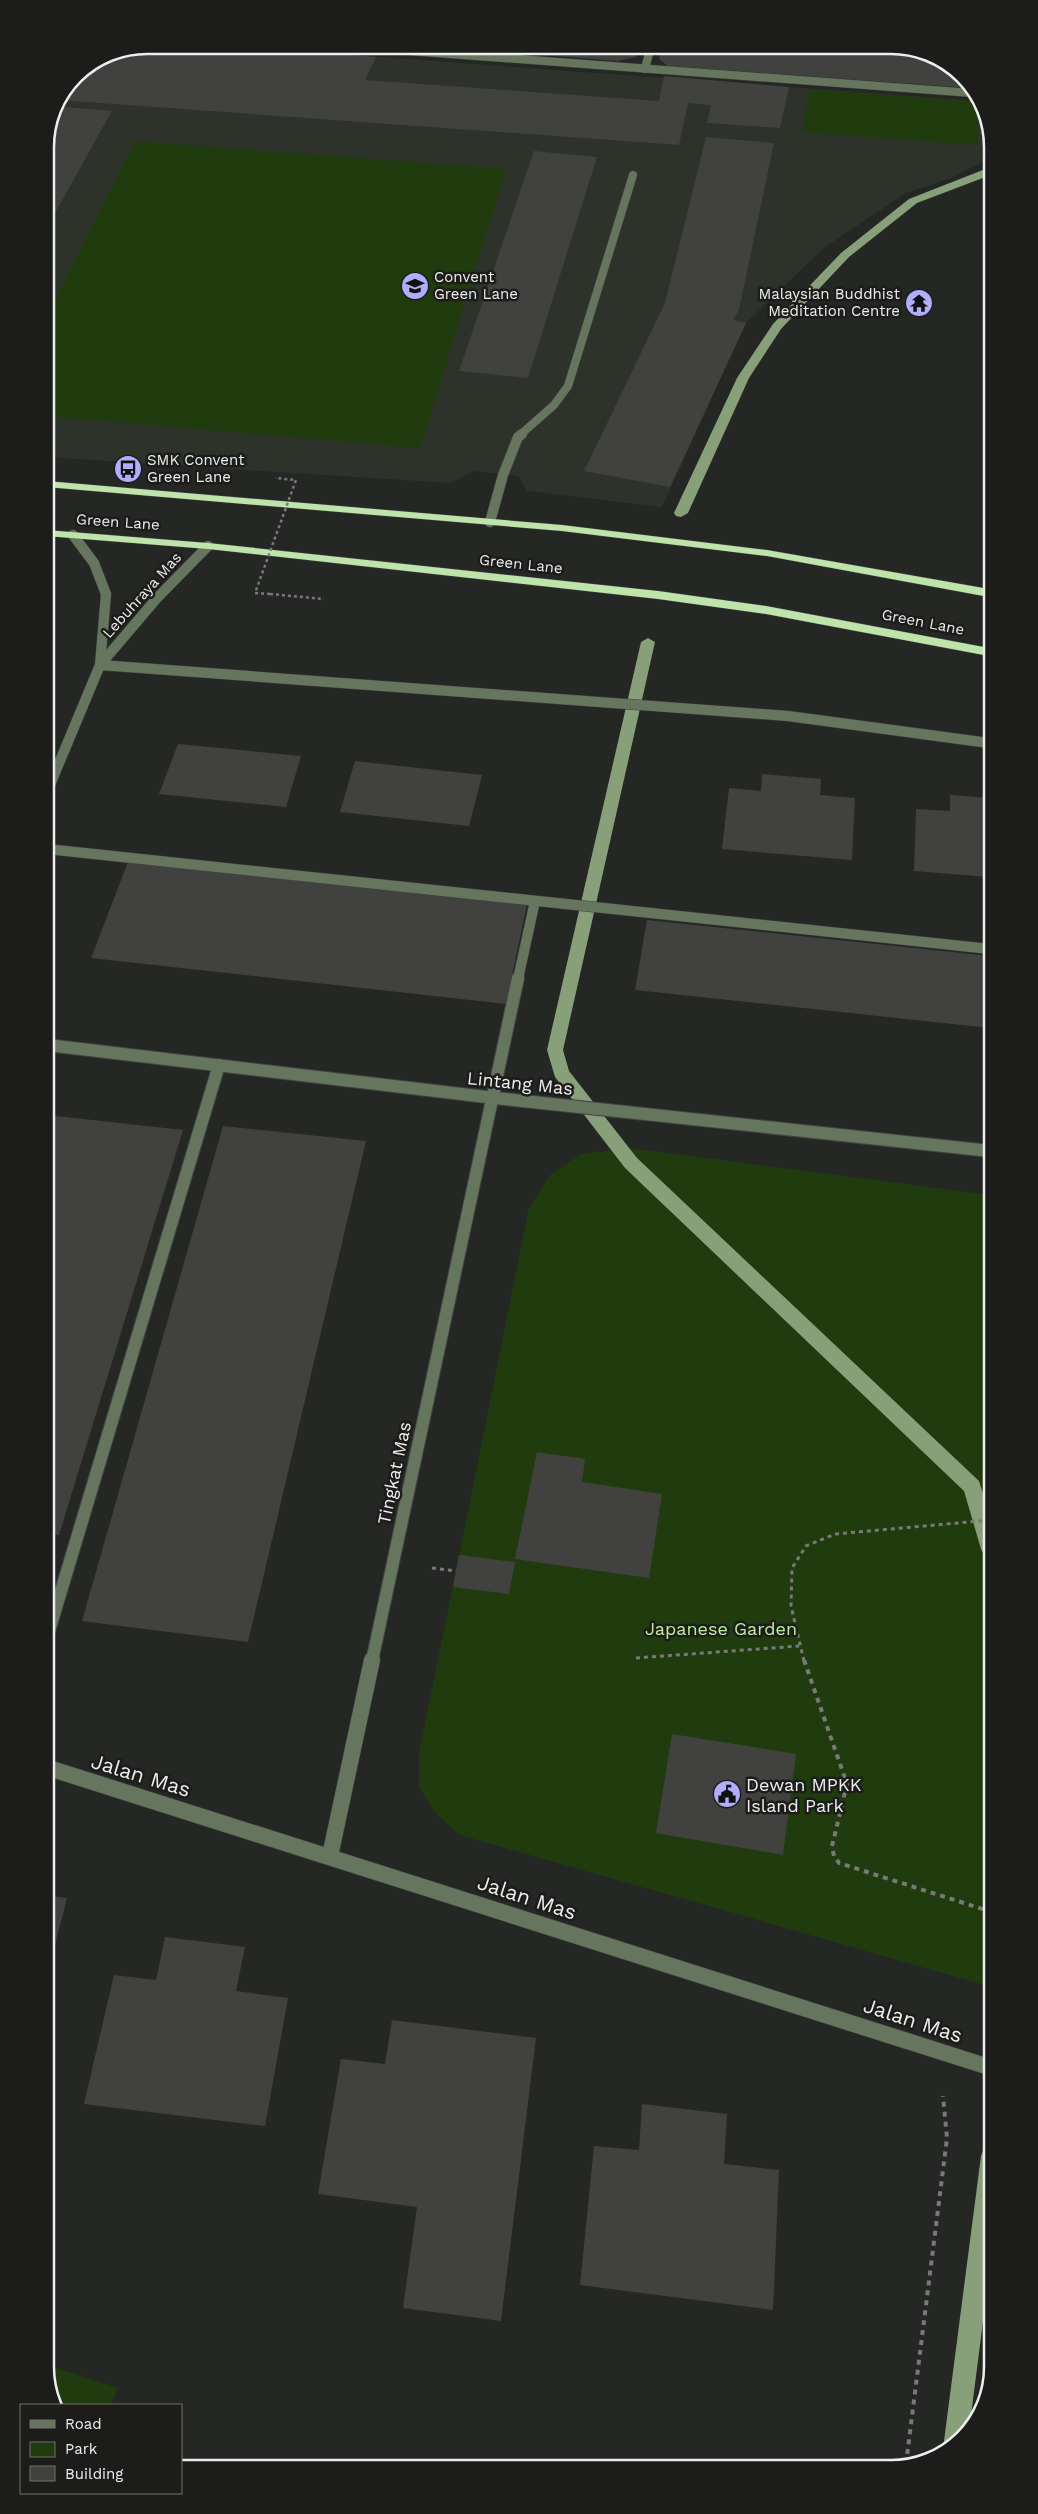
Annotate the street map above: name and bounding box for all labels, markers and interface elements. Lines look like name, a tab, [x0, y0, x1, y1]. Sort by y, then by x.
place label: Convent Green Lane	[434, 268, 518, 303]
school or university icon: Convent Green Lane	[400, 271, 430, 301]
place label: Malaysian Buddhist Meditation Centre	[758, 285, 901, 320]
temple icon: Malaysian Buddhist Meditation Centre	[904, 288, 934, 318]
place label: SMK Convent Green Lane	[147, 451, 245, 486]
bus stop icon: SMK Convent Green Lane	[113, 454, 143, 484]
street label: Green Lane	[76, 510, 160, 534]
street label: Lebuhraya Mas	[99, 548, 185, 642]
street label: Green Lane	[478, 551, 564, 577]
street label: Green Lane	[880, 605, 966, 639]
street label: Lintang Mas	[466, 1067, 574, 1099]
street label: Tingkat Mas	[373, 1420, 415, 1526]
park label: Japanese Garden	[645, 1618, 797, 1639]
street label: Jalan Mas	[88, 1748, 194, 1802]
place label: Dewan MPKK Island Park	[746, 1774, 862, 1816]
public building icon: Dewan MPKK Island Park	[712, 1779, 742, 1809]
street label: Jalan Mas	[474, 1869, 580, 1925]
street label: Jalan Mas	[860, 1992, 966, 2048]
legend	[20, 2404, 182, 2494]
text: Road	[65, 2415, 102, 2433]
text: Park	[65, 2440, 98, 2458]
text: Building	[65, 2465, 123, 2483]

